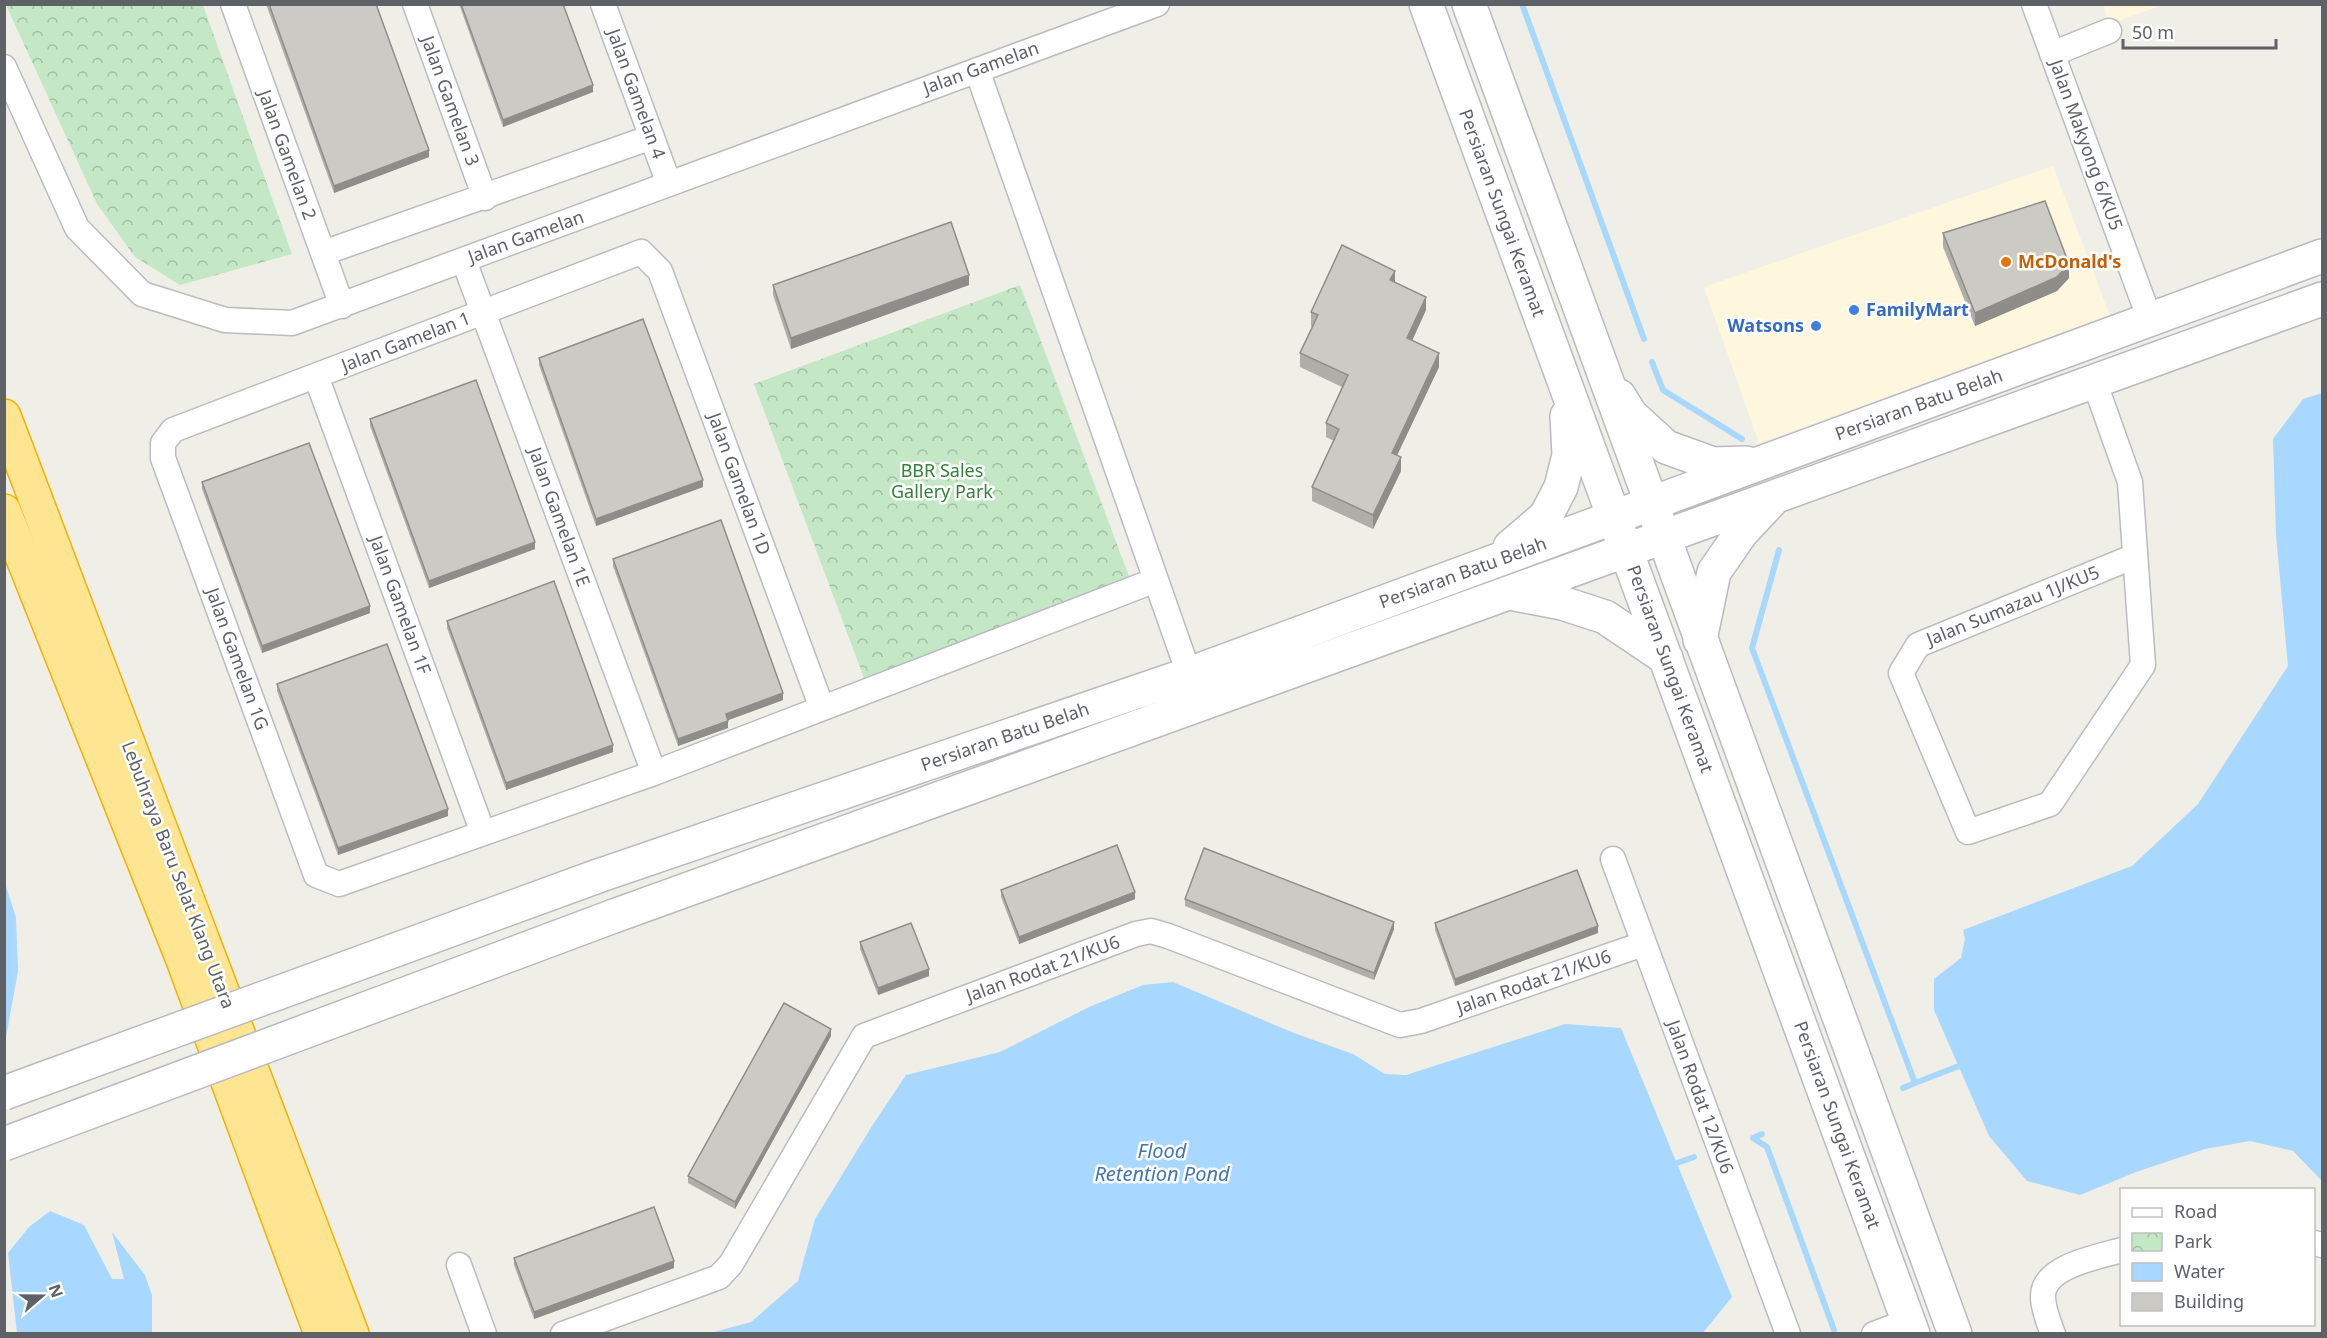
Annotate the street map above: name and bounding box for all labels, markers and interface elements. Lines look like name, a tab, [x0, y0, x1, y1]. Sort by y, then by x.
scale bar	[2123, 12, 2276, 50]
text: 50 m	[2132, 20, 2174, 44]
street label: Jalan Gamelan 4	[602, 23, 672, 162]
street label: Jalan Gamelan 3	[416, 30, 486, 169]
street label: Jalan Gamelan	[918, 35, 1042, 100]
street label: Jalan Makyong 6/KU5	[2044, 54, 2129, 233]
street label: Jalan Gamelan 2	[253, 84, 323, 223]
street label: Persiaran Sungai Keramat	[1454, 105, 1552, 320]
street label: Jalan Gamelan	[463, 204, 587, 269]
place label: McDonald's	[2018, 249, 2121, 273]
marker: McDonald's	[1999, 255, 2013, 269]
place label: FamilyMart	[1866, 297, 1969, 321]
marker: FamilyMart	[1847, 303, 1861, 317]
street label: Jalan Gamelan 1	[336, 305, 474, 377]
place label: Watsons	[1727, 313, 1804, 337]
marker: Watsons	[1809, 319, 1823, 333]
street label: Persiaran Batu Belah	[1832, 363, 2006, 446]
street label: Jalan Gamelan 1D	[702, 407, 777, 558]
street label: Jalan Gamelan 1E	[523, 442, 596, 590]
park label: BBR Sales Gallery Park	[891, 458, 993, 503]
street label: Jalan Gamelan 1F	[364, 530, 437, 677]
street label: Persiaran Batu Belah	[1376, 531, 1550, 614]
street label: Jalan Sumazau 1J/KU5	[1921, 559, 2103, 651]
street label: Persiaran Sungai Keramat	[1622, 561, 1720, 776]
street label: Jalan Gamelan 1G	[200, 582, 275, 733]
street label: Persiaran Batu Belah	[917, 696, 1092, 776]
street label: Lebuhraya Baru Selat Klang Utara	[117, 737, 241, 1012]
street label: Jalan Rodat 21/KU6	[961, 929, 1123, 1008]
street label: Jalan Rodat 21/KU6	[1451, 943, 1614, 1019]
street label: Jalan Rodat 12/KU6	[1661, 1015, 1740, 1177]
street label: Persiaran Sungai Keramat	[1789, 1017, 1887, 1232]
water label: Flood Retention Pond	[1094, 1137, 1230, 1187]
legend	[2120, 1188, 2315, 1326]
text: Road	[2174, 1199, 2217, 1223]
text: Park	[2174, 1229, 2212, 1253]
text: Water	[2174, 1259, 2225, 1283]
north arrow	[12, 1266, 72, 1326]
text: N	[44, 1281, 69, 1301]
text: Building	[2174, 1289, 2244, 1313]

